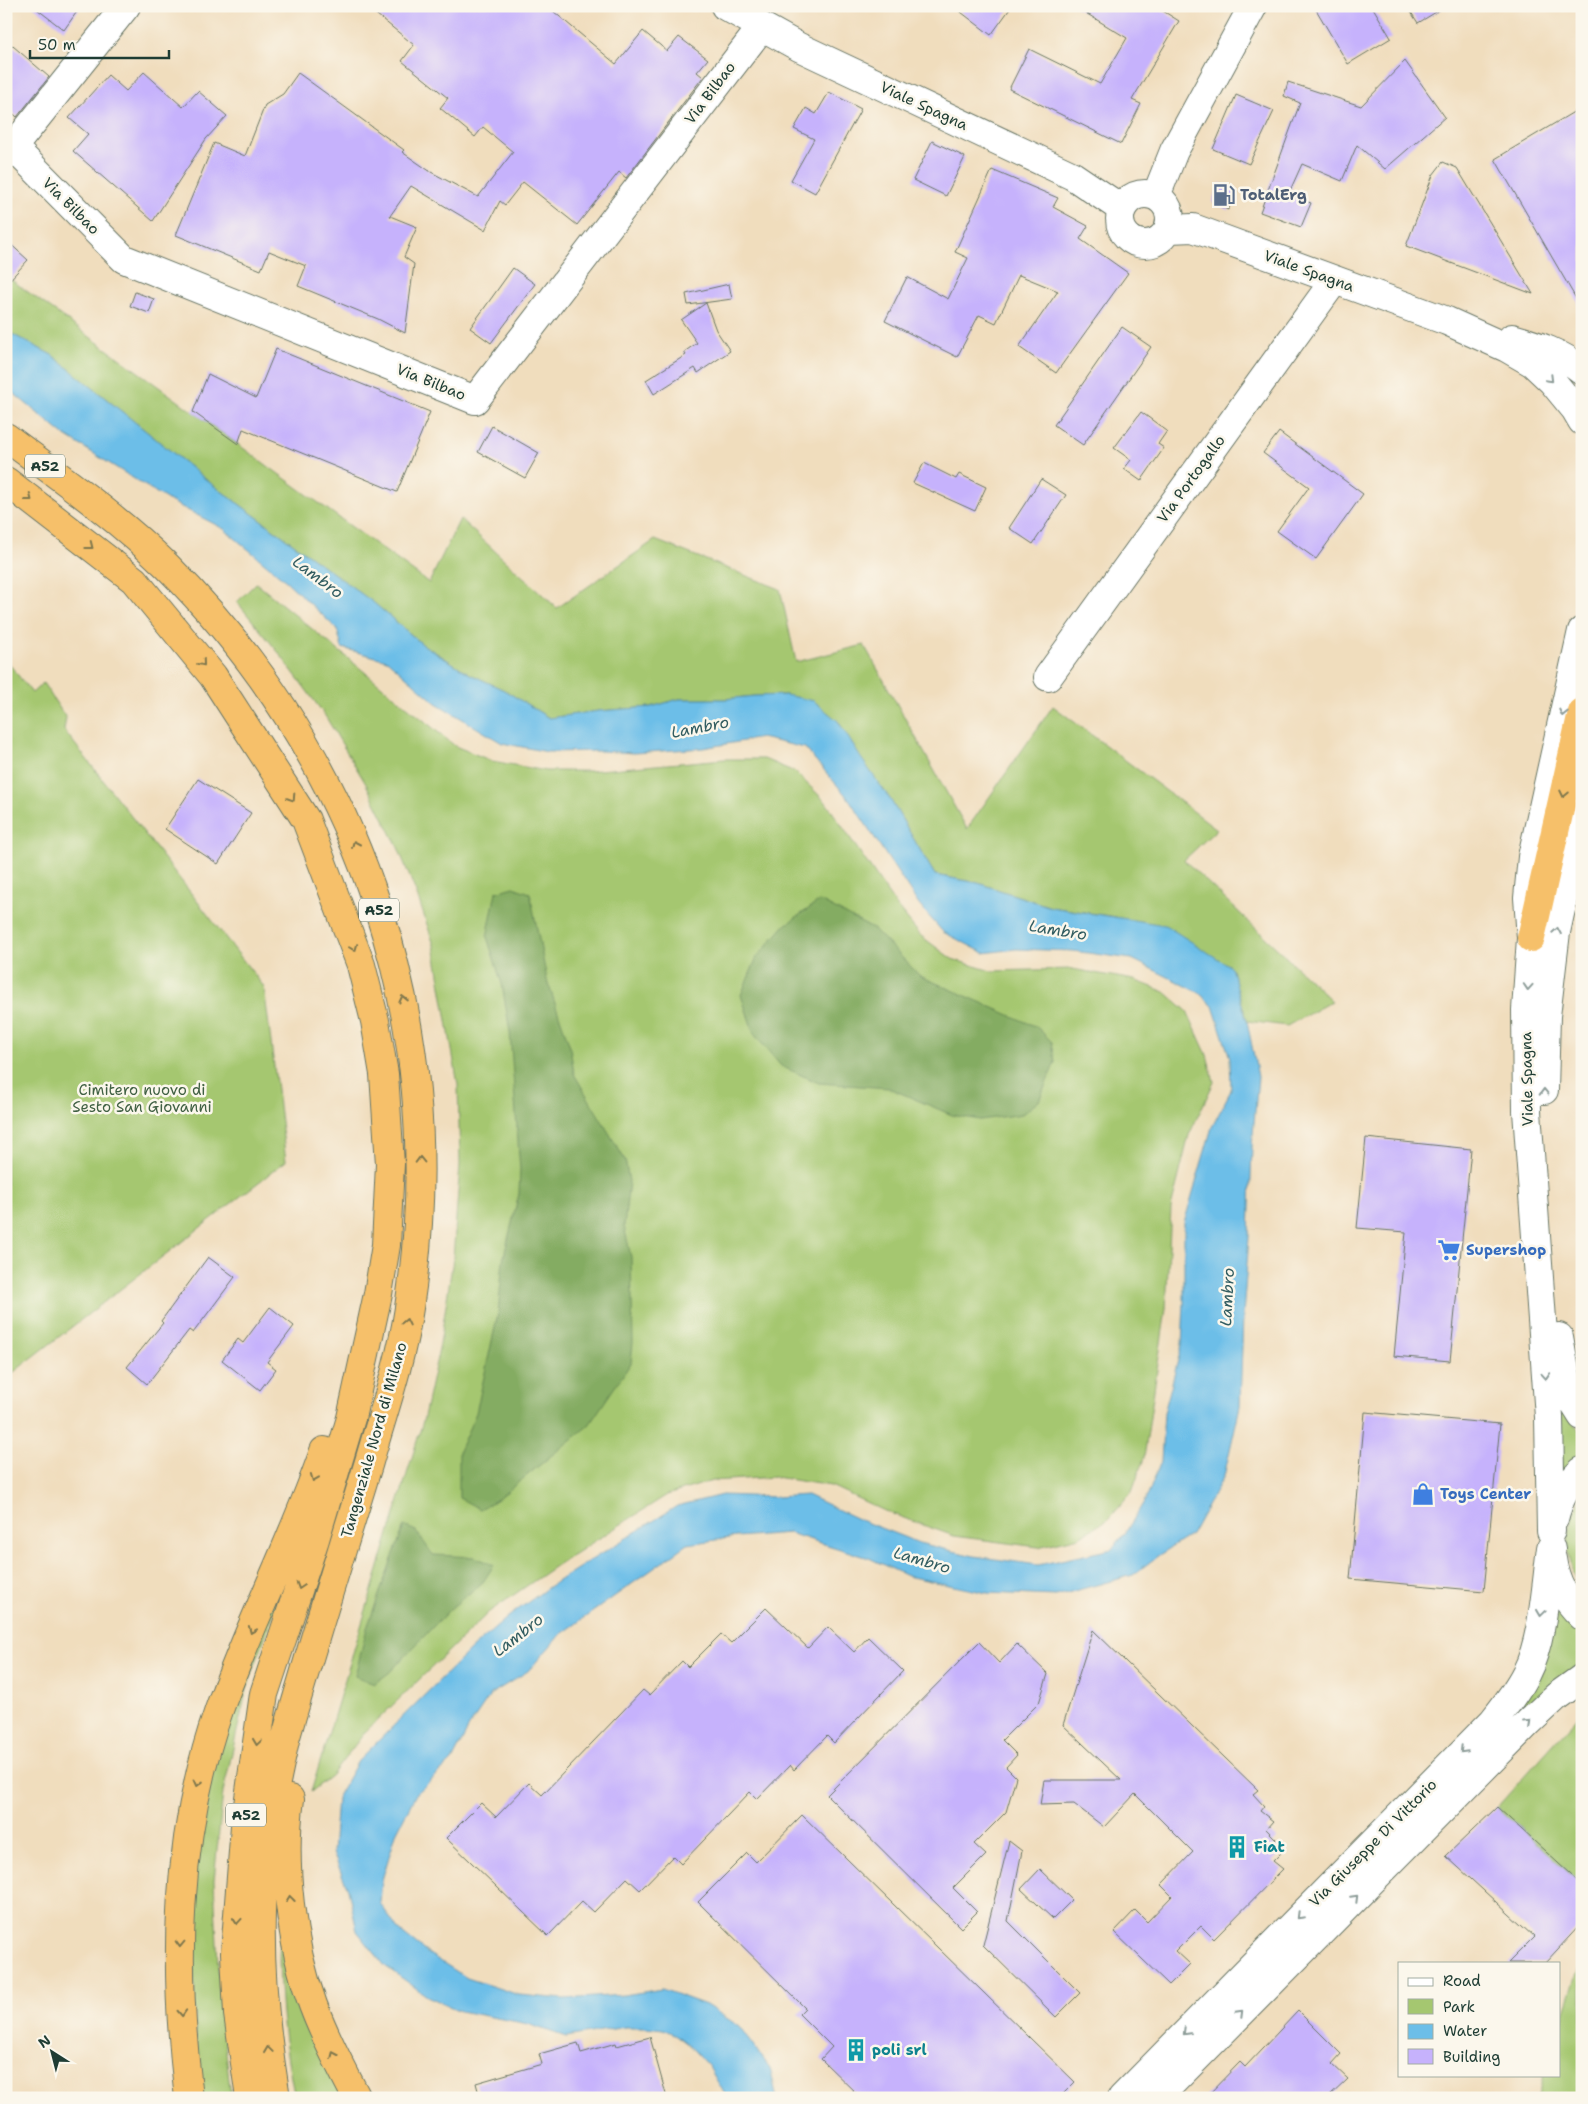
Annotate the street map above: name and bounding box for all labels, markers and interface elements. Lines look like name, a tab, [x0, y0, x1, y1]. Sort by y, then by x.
scale bar	[30, 28, 169, 60]
text: 50 m	[38, 35, 76, 55]
street label: Via Bilbao	[680, 58, 740, 128]
street label: Viale Spagna	[877, 77, 972, 135]
street label: Via Bilbao	[38, 173, 104, 239]
fuel station icon: TotalErg	[1211, 182, 1237, 208]
place label: TotalErg	[1240, 185, 1307, 205]
street label: Viale Spagna	[1261, 245, 1358, 297]
street label: Via Bilbao	[393, 359, 469, 405]
one-way arrow	[1544, 373, 1553, 382]
street label: Via Portogallo	[1152, 431, 1230, 527]
road number: A52	[25, 454, 65, 478]
one-way arrow	[23, 493, 32, 501]
one-way arrow	[84, 540, 94, 549]
water label: Lambro	[288, 551, 348, 603]
one-way arrow	[196, 657, 205, 666]
one-way arrow	[1558, 708, 1569, 717]
water label: Lambro	[669, 711, 731, 743]
one-way arrow	[1559, 790, 1570, 798]
one-way arrow	[286, 792, 295, 802]
one-way arrow	[351, 840, 362, 849]
road number: A52	[359, 898, 399, 922]
water label: Lambro	[1027, 915, 1089, 945]
one-way arrow	[1551, 926, 1561, 935]
one-way arrow	[348, 943, 358, 951]
one-way arrow	[1522, 983, 1533, 991]
one-way arrow	[398, 995, 409, 1004]
street label: Viale Spagna	[1516, 1031, 1538, 1127]
park label: Cimitero nuovo di Sesto San Giovanni	[72, 1080, 212, 1117]
one-way arrow	[1539, 1088, 1549, 1096]
one-way arrow	[414, 1156, 425, 1164]
supermarket icon: Supershop	[1436, 1237, 1462, 1263]
place label: Supershop	[1466, 1240, 1546, 1260]
water label: Lambro	[1215, 1267, 1239, 1327]
one-way arrow	[400, 1318, 411, 1327]
street label: Tangenziale Nord di Milano	[336, 1340, 412, 1540]
one-way arrow	[1540, 1372, 1551, 1380]
one-way arrow	[310, 1473, 320, 1482]
shop icon: Toys Center	[1410, 1481, 1436, 1507]
place label: Toys Center	[1440, 1484, 1531, 1504]
water label: Lambro	[891, 1542, 953, 1578]
one-way arrow	[295, 1581, 305, 1589]
water label: Lambro	[488, 1609, 548, 1661]
one-way arrow	[1537, 1609, 1547, 1617]
one-way arrow	[247, 1625, 258, 1634]
one-way arrow	[1522, 1720, 1531, 1729]
one-way arrow	[252, 1738, 263, 1746]
one-way arrow	[1460, 1745, 1469, 1754]
street label: Via Giuseppe Di Vittorio	[1305, 1775, 1441, 1911]
one-way arrow	[193, 1778, 204, 1787]
road number: A52	[226, 1804, 266, 1826]
building icon: Fiat	[1224, 1834, 1250, 1860]
place label: Fiat	[1254, 1837, 1285, 1857]
one-way arrow	[285, 1895, 296, 1903]
one-way arrow	[1349, 1895, 1358, 1904]
one-way arrow	[1297, 1911, 1306, 1920]
one-way arrow	[232, 1917, 243, 1925]
one-way arrow	[175, 1940, 185, 1948]
legend	[1398, 1962, 1560, 2076]
text: Road	[1443, 1971, 1481, 1991]
text: Park	[1443, 1997, 1475, 2017]
one-way arrow	[176, 2009, 187, 2017]
one-way arrow	[1234, 2010, 1243, 2019]
text: Water	[1443, 2021, 1487, 2041]
north arrow	[28, 2026, 78, 2076]
one-way arrow	[1183, 2026, 1192, 2035]
text: N	[35, 2031, 54, 2052]
building icon: poli srl	[843, 2037, 869, 2063]
place label: poli srl	[872, 2040, 927, 2060]
one-way arrow	[264, 2045, 274, 2054]
text: Building	[1443, 2047, 1500, 2067]
one-way arrow	[330, 2051, 341, 2060]

